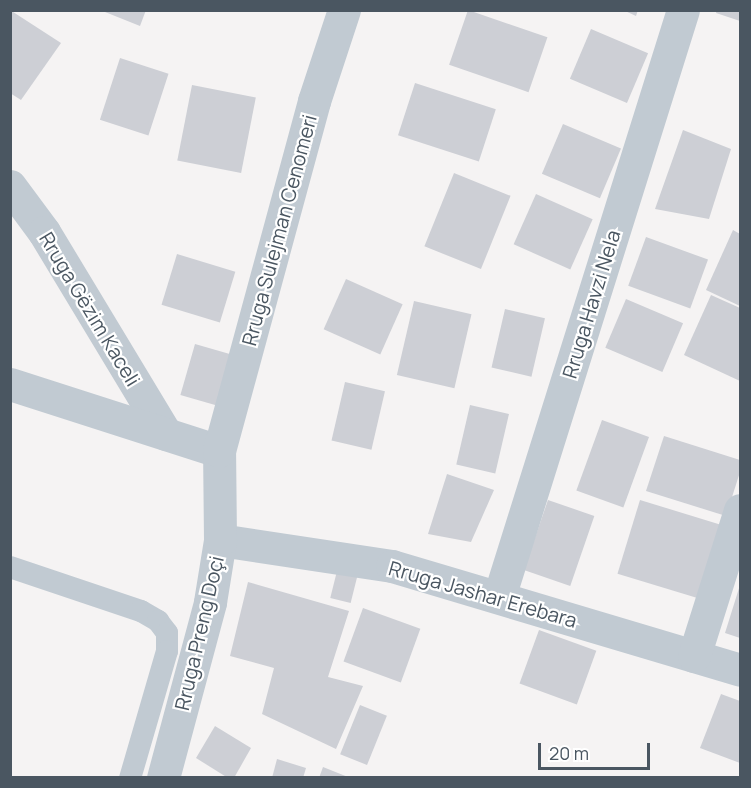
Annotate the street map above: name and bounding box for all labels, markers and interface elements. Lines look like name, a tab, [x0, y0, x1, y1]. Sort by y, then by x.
street label: Rruga Sulejman Cenomeri	[237, 112, 321, 348]
street label: Rruga Havzi Nela	[557, 227, 625, 381]
street label: Rruga Gëzim Kaceli	[35, 228, 145, 390]
street label: Rruga Preng Doçi	[170, 554, 228, 712]
street label: Rruga Jashar Erebara	[386, 556, 580, 632]
scale bar	[541, 731, 654, 769]
text: 20 m	[549, 741, 589, 765]

